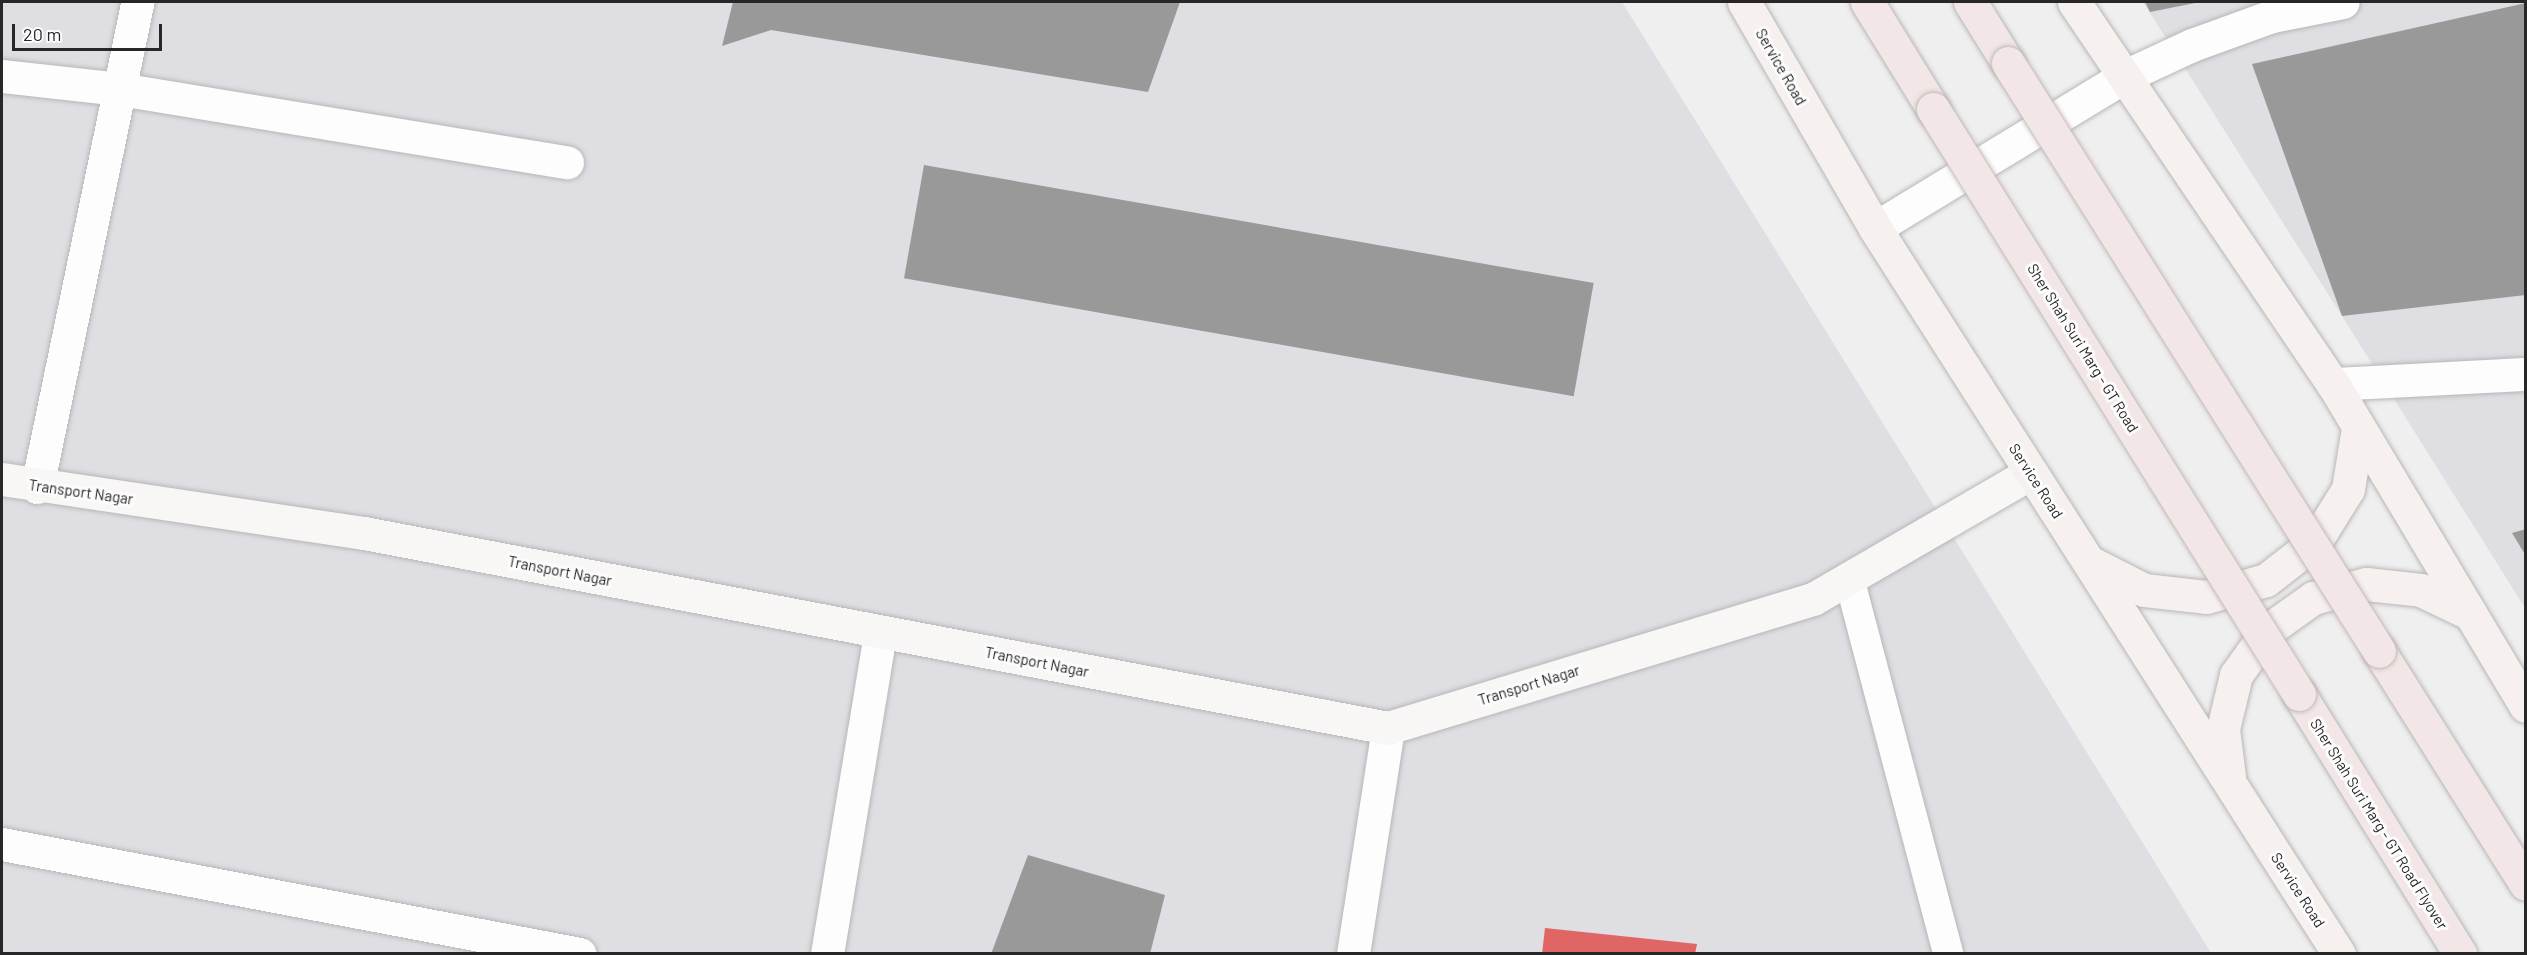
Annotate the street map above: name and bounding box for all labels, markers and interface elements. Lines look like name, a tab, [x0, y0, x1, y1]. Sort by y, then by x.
scale bar	[15, 12, 165, 50]
text: 20 m	[23, 23, 61, 45]
street label: Service Road	[1752, 25, 1810, 109]
street label: Sher Shah Suri Marg - GT Road	[2024, 260, 2142, 436]
street label: Service Road	[2005, 440, 2067, 522]
street label: Transport Nagar	[27, 476, 135, 508]
street label: Transport Nagar	[506, 552, 614, 590]
street label: Transport Nagar	[983, 643, 1091, 681]
street label: Transport Nagar	[1476, 661, 1582, 709]
street label: Sher Shah Suri Marg - GT Road Flyover	[2306, 715, 2452, 933]
street label: Service Road	[2267, 849, 2329, 931]

